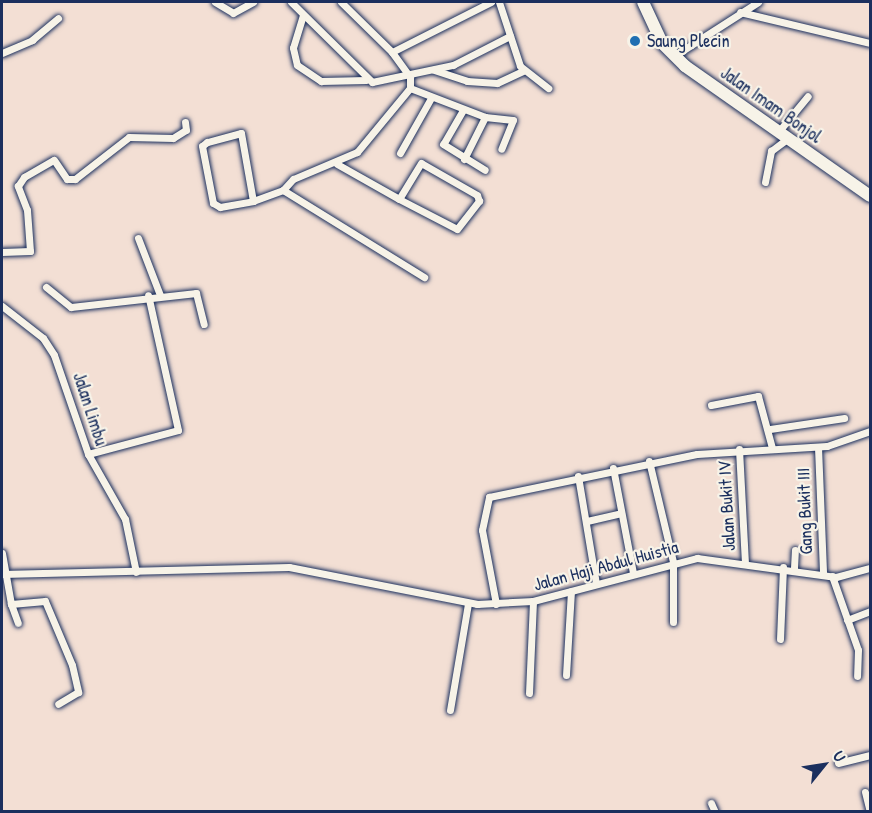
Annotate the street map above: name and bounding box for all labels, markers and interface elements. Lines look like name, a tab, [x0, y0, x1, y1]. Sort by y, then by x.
place label: Saung Plecin	[647, 30, 730, 52]
marker: Saung Plecin	[628, 34, 642, 48]
street label: Jalan Imam Bonjol	[716, 62, 826, 148]
street label: Jalan Limbu	[68, 370, 112, 448]
street label: Jalan Bukit IV	[714, 460, 740, 552]
street label: Gang Bukit III	[793, 467, 817, 555]
street label: Jalan Haji Abdul Huistia	[531, 536, 681, 596]
north arrow	[794, 735, 854, 795]
text: U	[828, 747, 851, 765]

